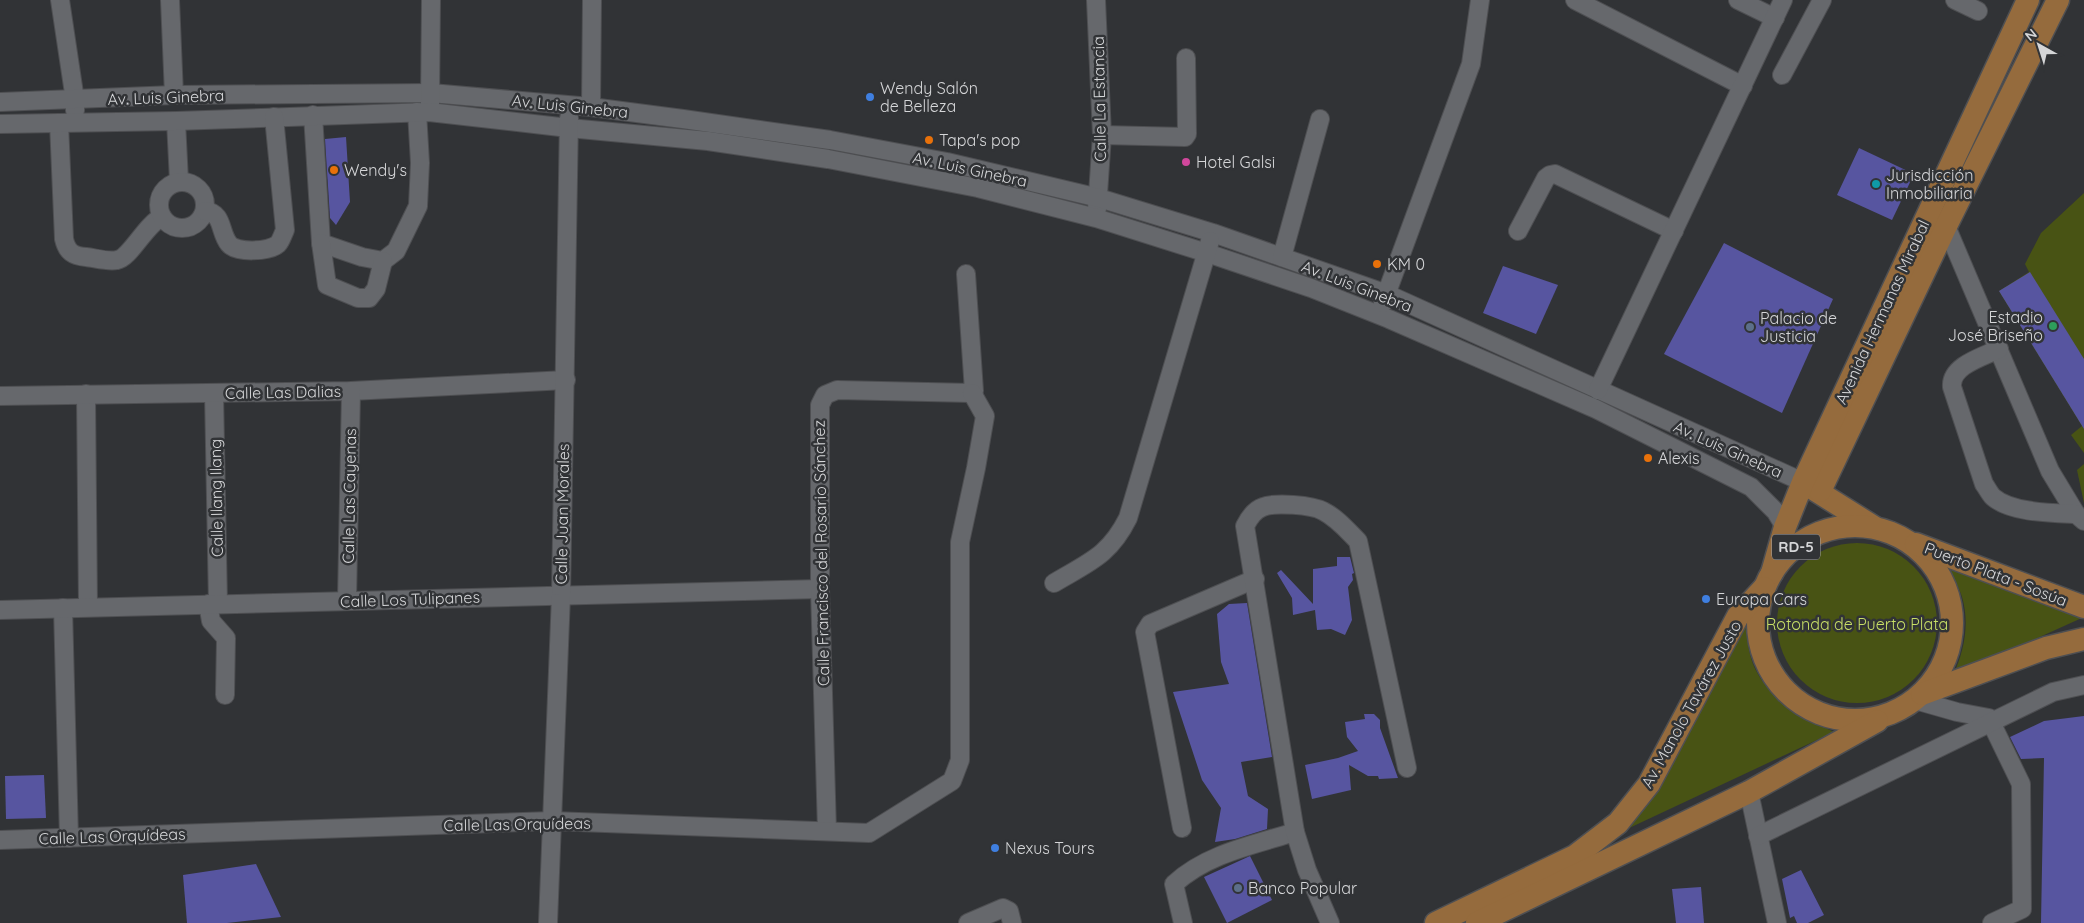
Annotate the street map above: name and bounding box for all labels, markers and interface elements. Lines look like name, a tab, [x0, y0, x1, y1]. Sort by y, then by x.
north arrow	[2014, 20, 2064, 70]
text: N	[2021, 25, 2040, 45]
street label: Calle La Estancia	[1088, 36, 1110, 162]
place label: Wendy Salón de Belleza	[880, 78, 978, 116]
street label: Av. Luis Ginebra	[107, 85, 225, 109]
street label: Av. Luis Ginebra	[511, 90, 629, 122]
marker: Wendy Salón de Belleza	[864, 91, 876, 103]
place label: Tapa's pop	[939, 130, 1020, 150]
marker: Tapa's pop	[923, 134, 935, 146]
street label: Av. Luis Ginebra	[911, 147, 1029, 191]
place label: Hotel Galsi	[1196, 152, 1275, 172]
marker: Hotel Galsi	[1180, 156, 1192, 168]
place label: Wendy's	[344, 160, 407, 180]
marker: Wendy's	[328, 164, 340, 176]
place label: Jurisdicción Inmobiliaria	[1886, 165, 1973, 203]
marker: Jurisdicción Inmobiliaria	[1870, 178, 1882, 190]
street label: Avenida Hermanas Mirabal	[1830, 217, 1934, 407]
place label: KM 0	[1387, 254, 1425, 274]
street label: Av. Luis Ginebra	[1299, 256, 1415, 316]
marker: KM 0	[1371, 258, 1383, 270]
place label: Estadio José Briseño	[1948, 307, 2043, 345]
place label: Palacio de Justicia	[1760, 308, 1837, 346]
marker: Estadio José Briseño	[2047, 320, 2059, 332]
marker: Palacio de Justicia	[1744, 321, 1756, 333]
street label: Calle Las Dalias	[225, 381, 341, 403]
street label: Av. Luis Ginebra	[1671, 416, 1785, 482]
street label: Calle Francisco del Rosario Sánchez	[809, 420, 833, 686]
street label: Calle Las Cayenas	[338, 428, 360, 564]
street label: Calle Ilang Ilang	[205, 439, 227, 557]
street label: Calle Juan Morales	[551, 443, 573, 585]
place label: Alexis	[1658, 448, 1699, 468]
marker: Alexis	[1642, 452, 1654, 464]
road number: RD-5	[1772, 534, 1820, 560]
street label: Puerto Plata - Sosúa	[1922, 538, 2070, 610]
street label: Calle Los Tulipanes	[340, 587, 480, 611]
place label: Europa Cars	[1716, 589, 1807, 609]
marker: Europa Cars	[1700, 593, 1712, 605]
park label: Rotonda de Puerto Plata	[1766, 614, 1948, 634]
street label: Av. Manolo Tavárez Justo	[1637, 617, 1745, 791]
street label: Calle Las Orquídeas	[443, 813, 591, 835]
street label: Calle Las Orquídeas	[38, 823, 186, 849]
place label: Nexus Tours	[1005, 838, 1094, 858]
marker: Nexus Tours	[989, 842, 1001, 854]
place label: Banco Popular	[1248, 878, 1357, 898]
marker: Banco Popular	[1232, 882, 1244, 894]

